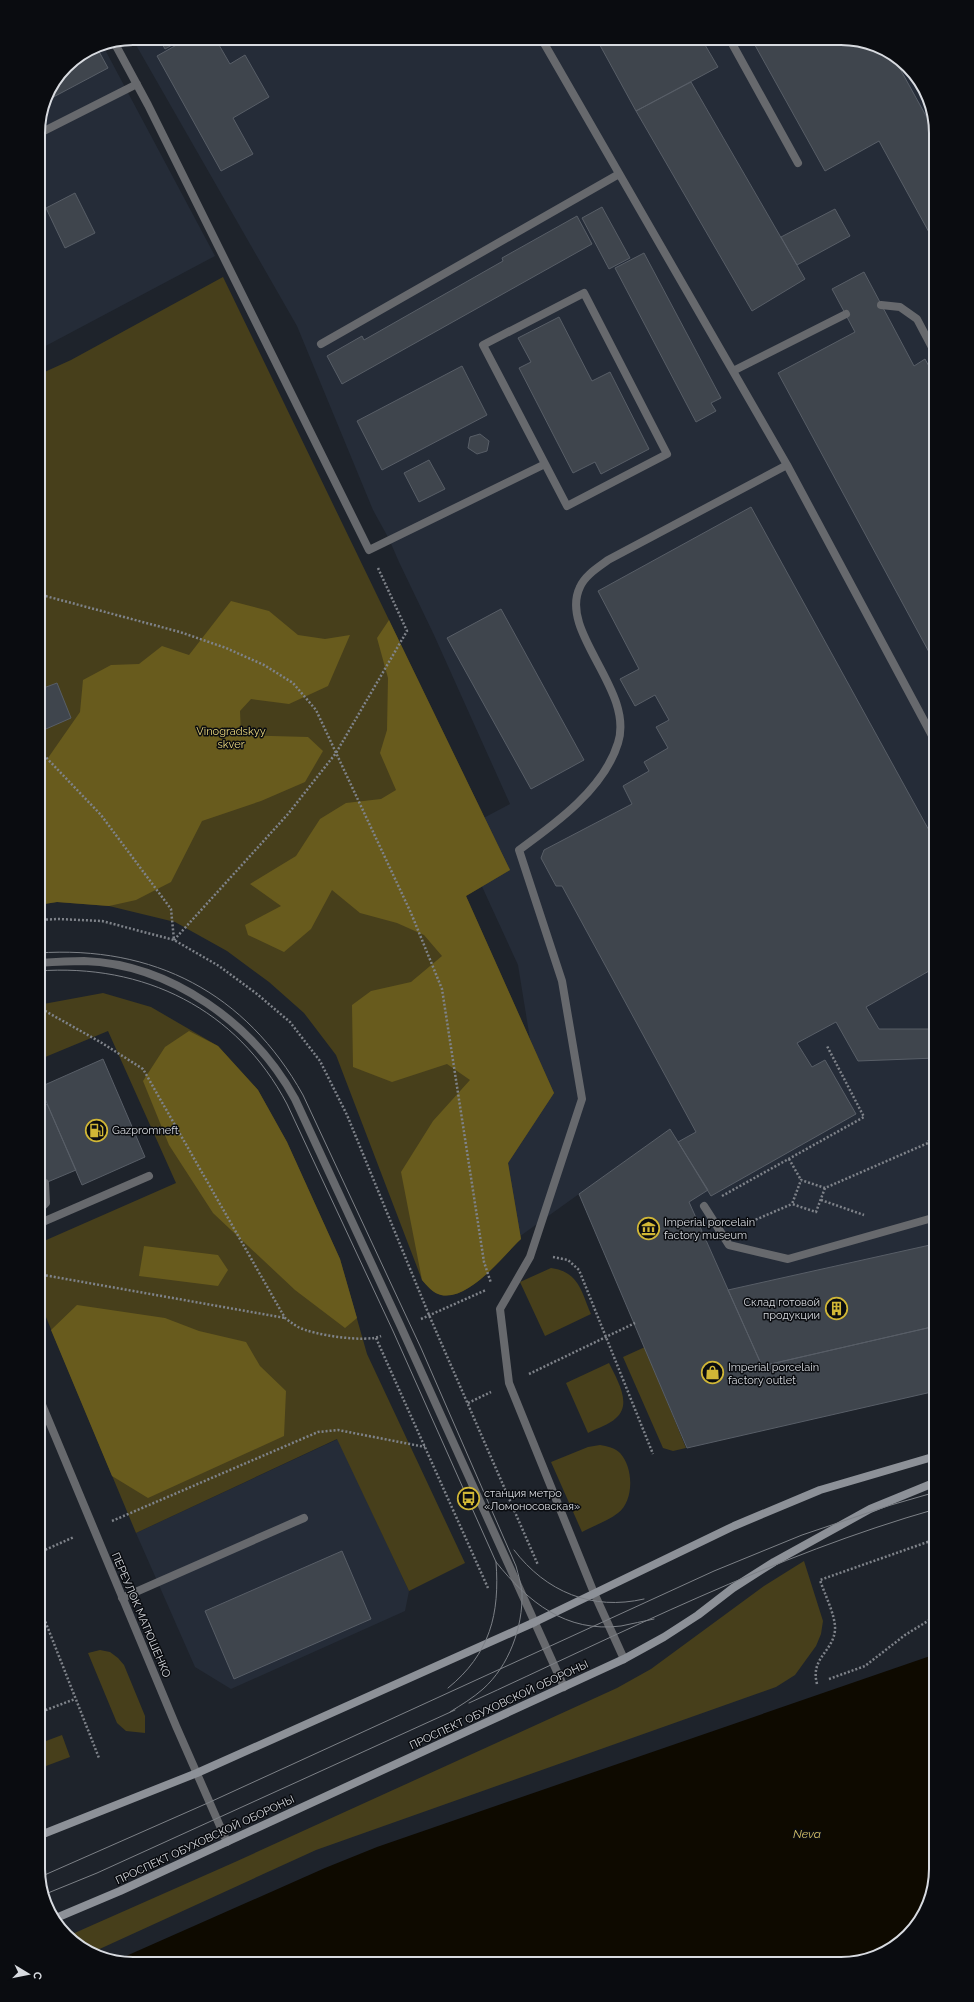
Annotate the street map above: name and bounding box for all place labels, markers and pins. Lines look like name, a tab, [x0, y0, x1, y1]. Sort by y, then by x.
fuel station icon: Gazpromneft	[83, 1117, 109, 1143]
place label: Gazpromneft	[112, 1124, 179, 1137]
museum icon: Imperial porcelain factory museum	[635, 1215, 661, 1241]
place label: Imperial porcelain factory museum	[664, 1216, 755, 1242]
building icon: Склад готовой продукции	[823, 1295, 849, 1321]
place label: Склад готовой продукции	[744, 1296, 820, 1322]
shop icon: Imperial porcelain factory outlet	[699, 1360, 725, 1386]
place label: Imperial porcelain factory outlet	[728, 1361, 819, 1387]
bus stop icon: станция метро «Ломоносовская»	[455, 1486, 481, 1512]
place label: станция метро «Ломоносовская»	[484, 1487, 580, 1513]

